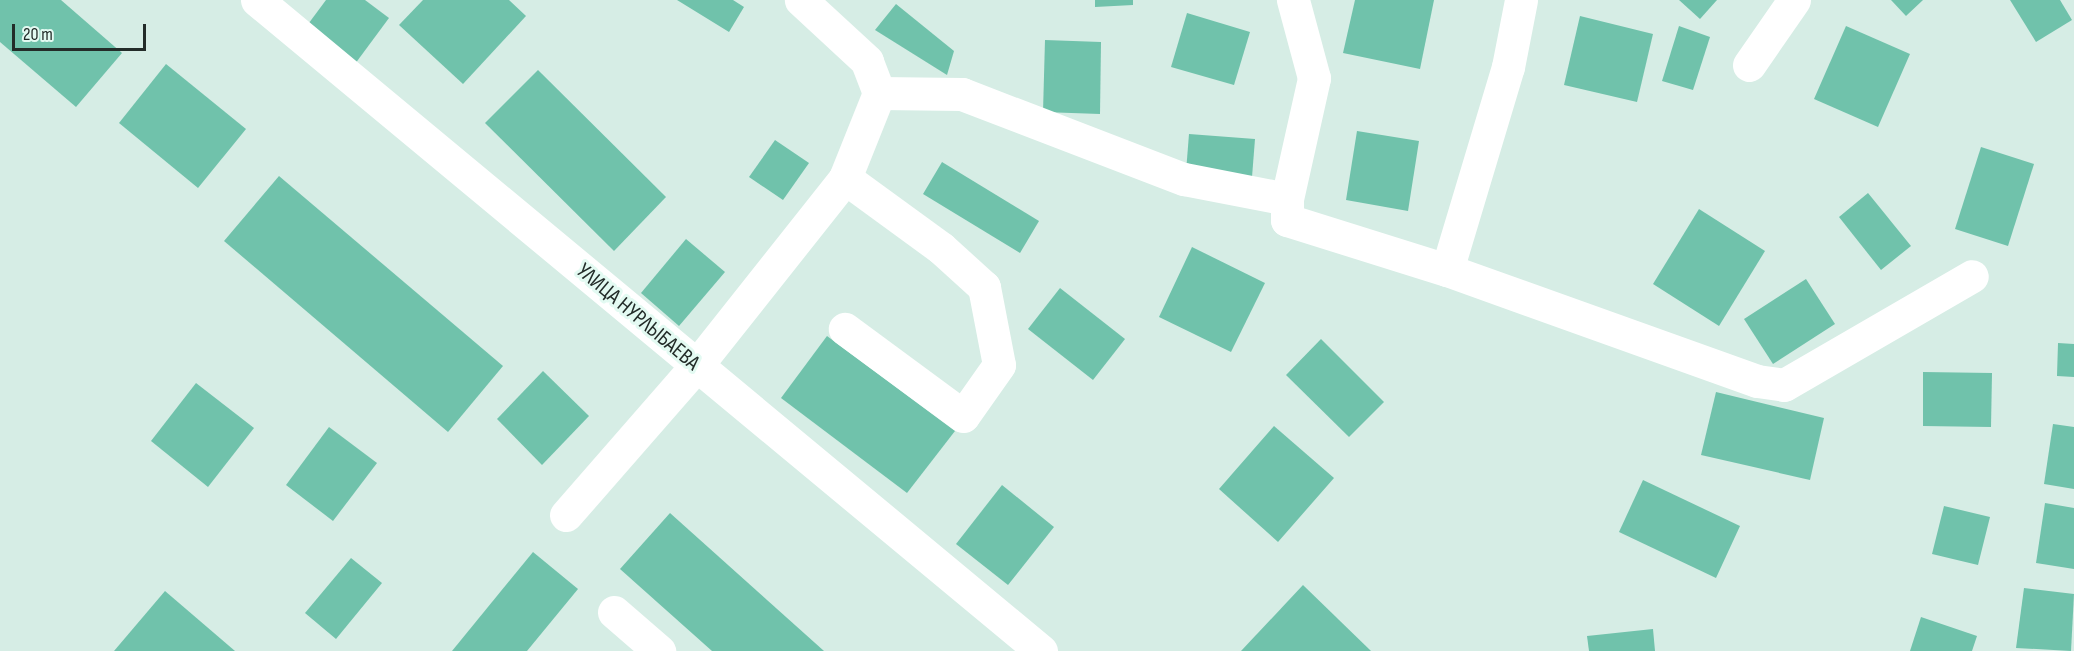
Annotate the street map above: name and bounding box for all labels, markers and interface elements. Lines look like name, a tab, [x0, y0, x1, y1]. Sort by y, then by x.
scale bar	[15, 12, 148, 50]
text: 20 m	[23, 24, 53, 45]
street label: УЛИЦА НУРЛЫБАЕВА	[571, 258, 705, 376]

